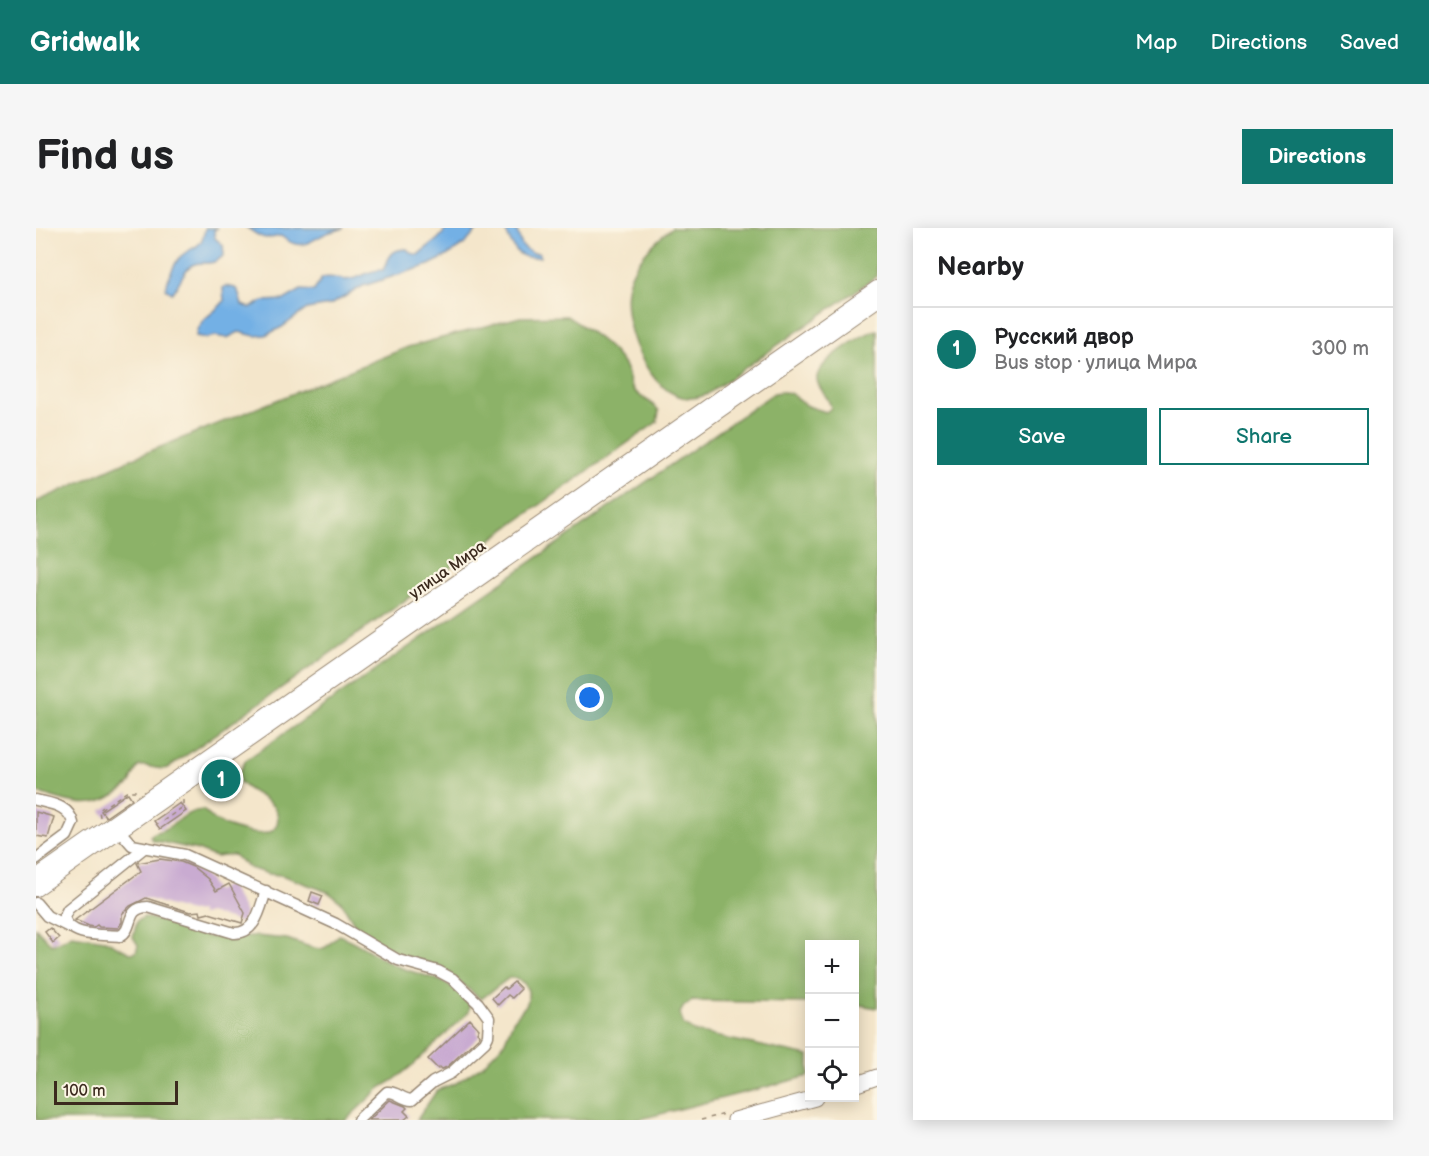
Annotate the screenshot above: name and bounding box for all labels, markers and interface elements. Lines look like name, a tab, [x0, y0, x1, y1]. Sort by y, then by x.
text: Gridwalk	[30, 26, 140, 59]
text: Map	[1135, 30, 1178, 55]
text: Directions	[1211, 30, 1307, 55]
text: Saved	[1340, 30, 1399, 55]
button: Directions	[1242, 129, 1393, 184]
text: Find us	[36, 131, 174, 182]
text: Nearby	[937, 252, 1024, 283]
text: Русский двор	[994, 324, 1134, 351]
text: 1	[952, 337, 961, 361]
text: 300 m	[1311, 337, 1369, 361]
text: Bus stop · улица Мира	[994, 351, 1197, 375]
button: Save	[937, 408, 1147, 465]
button: Share	[1159, 408, 1369, 465]
street label: улица Мира	[406, 537, 490, 604]
your location	[575, 683, 604, 712]
pin: 1	[202, 756, 240, 802]
map controls	[805, 940, 859, 1102]
button: +	[805, 940, 859, 994]
button: −	[805, 994, 859, 1048]
button: locate	[805, 1048, 859, 1102]
scale bar	[54, 1078, 178, 1106]
text: 100 m	[63, 1082, 106, 1101]

